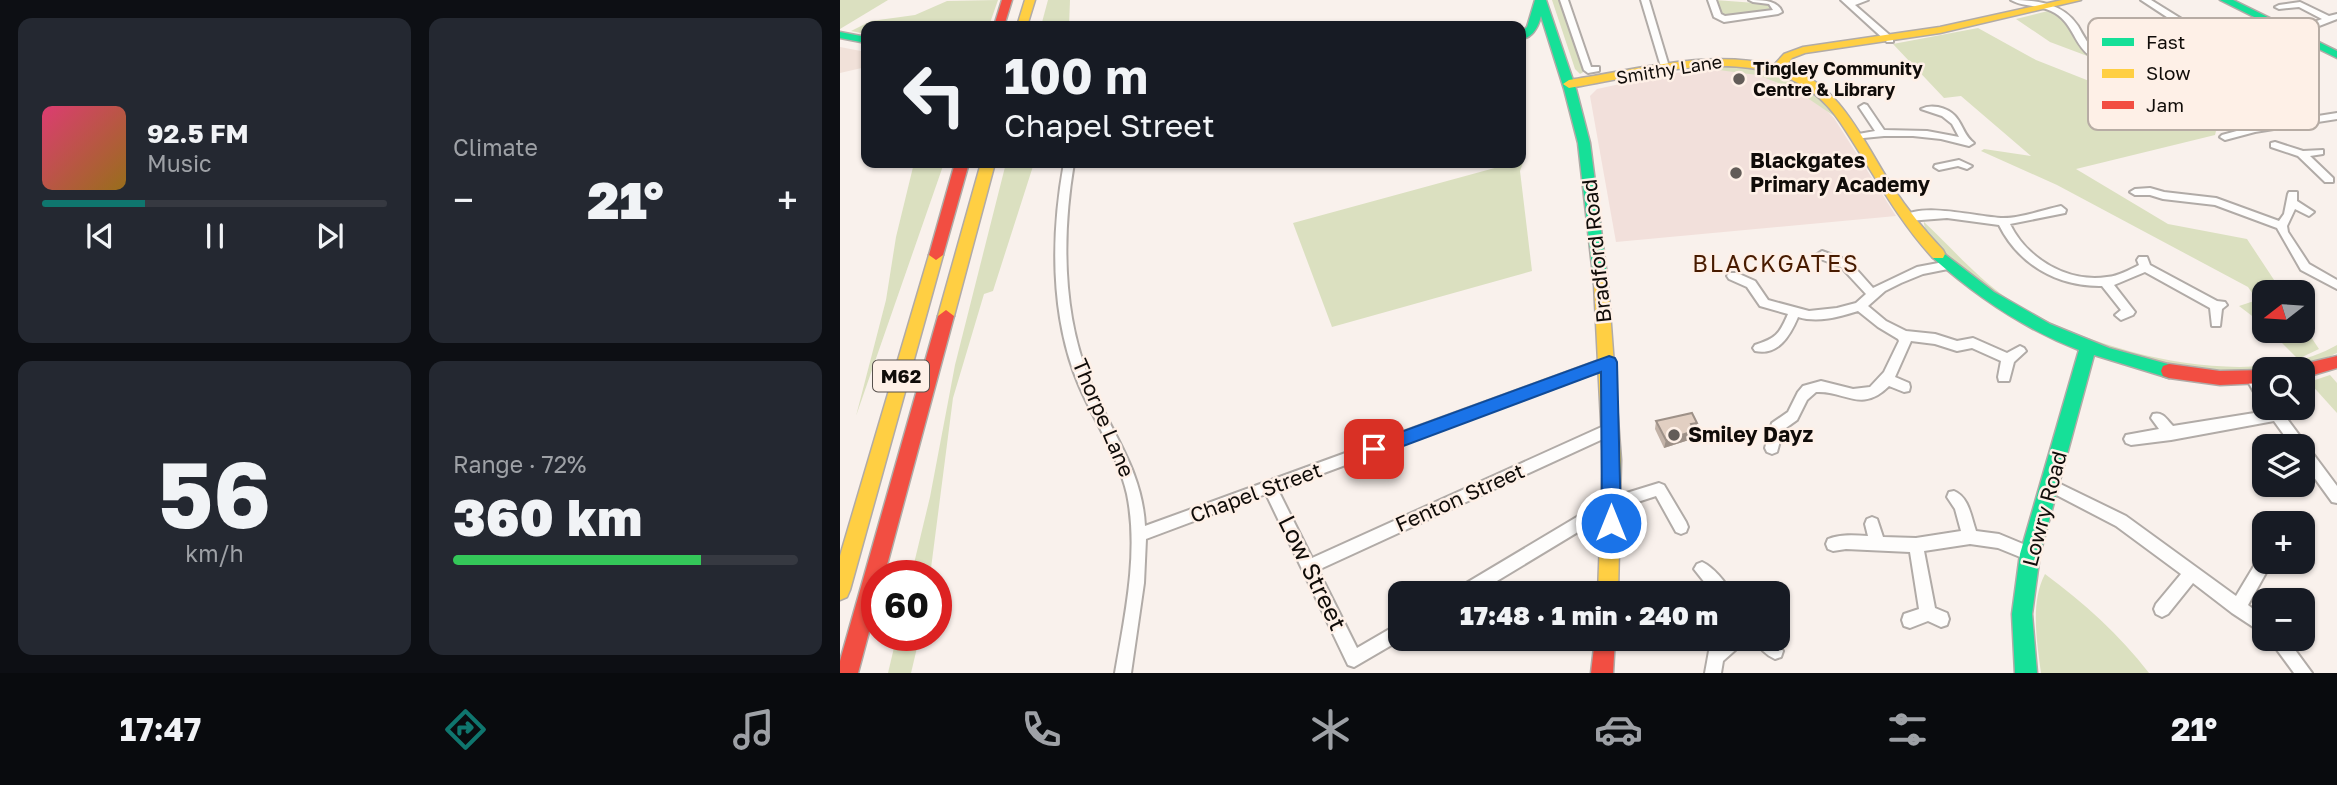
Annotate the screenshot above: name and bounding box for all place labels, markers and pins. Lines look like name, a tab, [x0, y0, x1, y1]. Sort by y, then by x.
place label: Tingley Community Centre & Library	[1753, 57, 1923, 100]
marker: Tingley Community Centre & Library	[1731, 71, 1747, 87]
place label: Blackgates Primary Academy	[1750, 147, 1930, 197]
marker: Blackgates Primary Academy	[1728, 165, 1744, 181]
pin	[1344, 419, 1404, 479]
place label: Smiley Dayz	[1688, 421, 1814, 447]
marker: Smiley Dayz	[1666, 427, 1682, 443]

